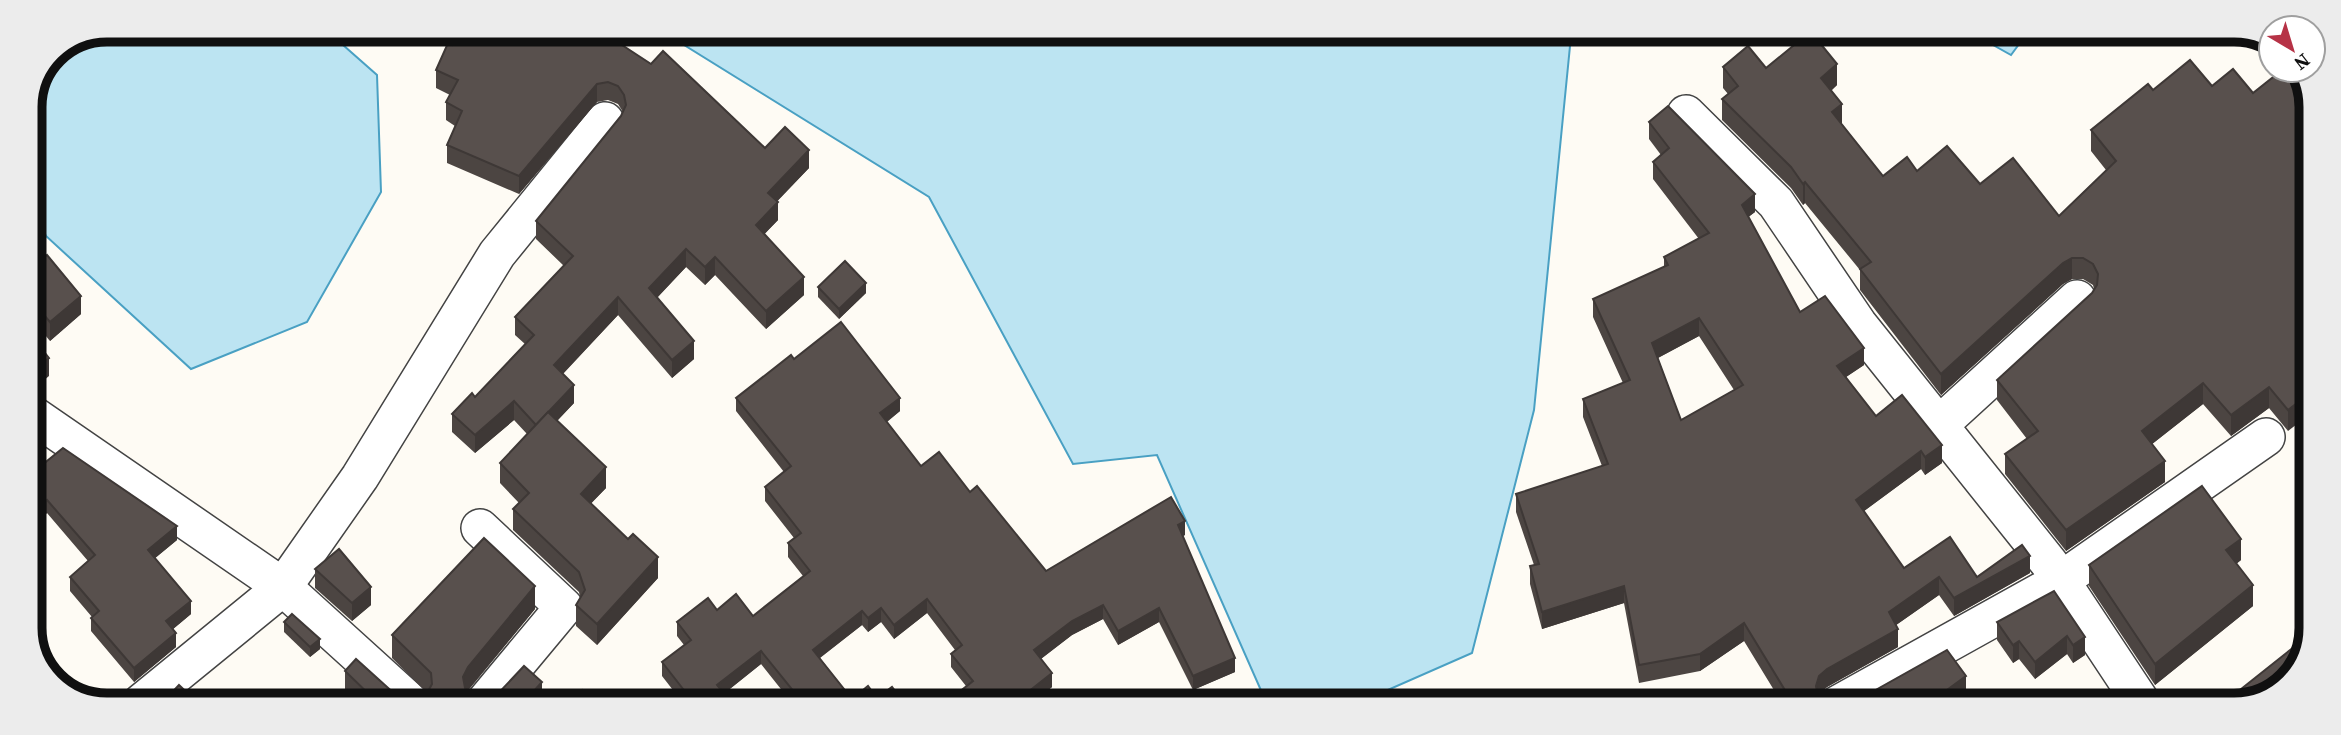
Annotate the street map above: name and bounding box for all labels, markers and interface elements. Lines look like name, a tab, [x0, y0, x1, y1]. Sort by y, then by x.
north arrow	[2257, 14, 2327, 84]
text: N	[2289, 48, 2316, 77]

